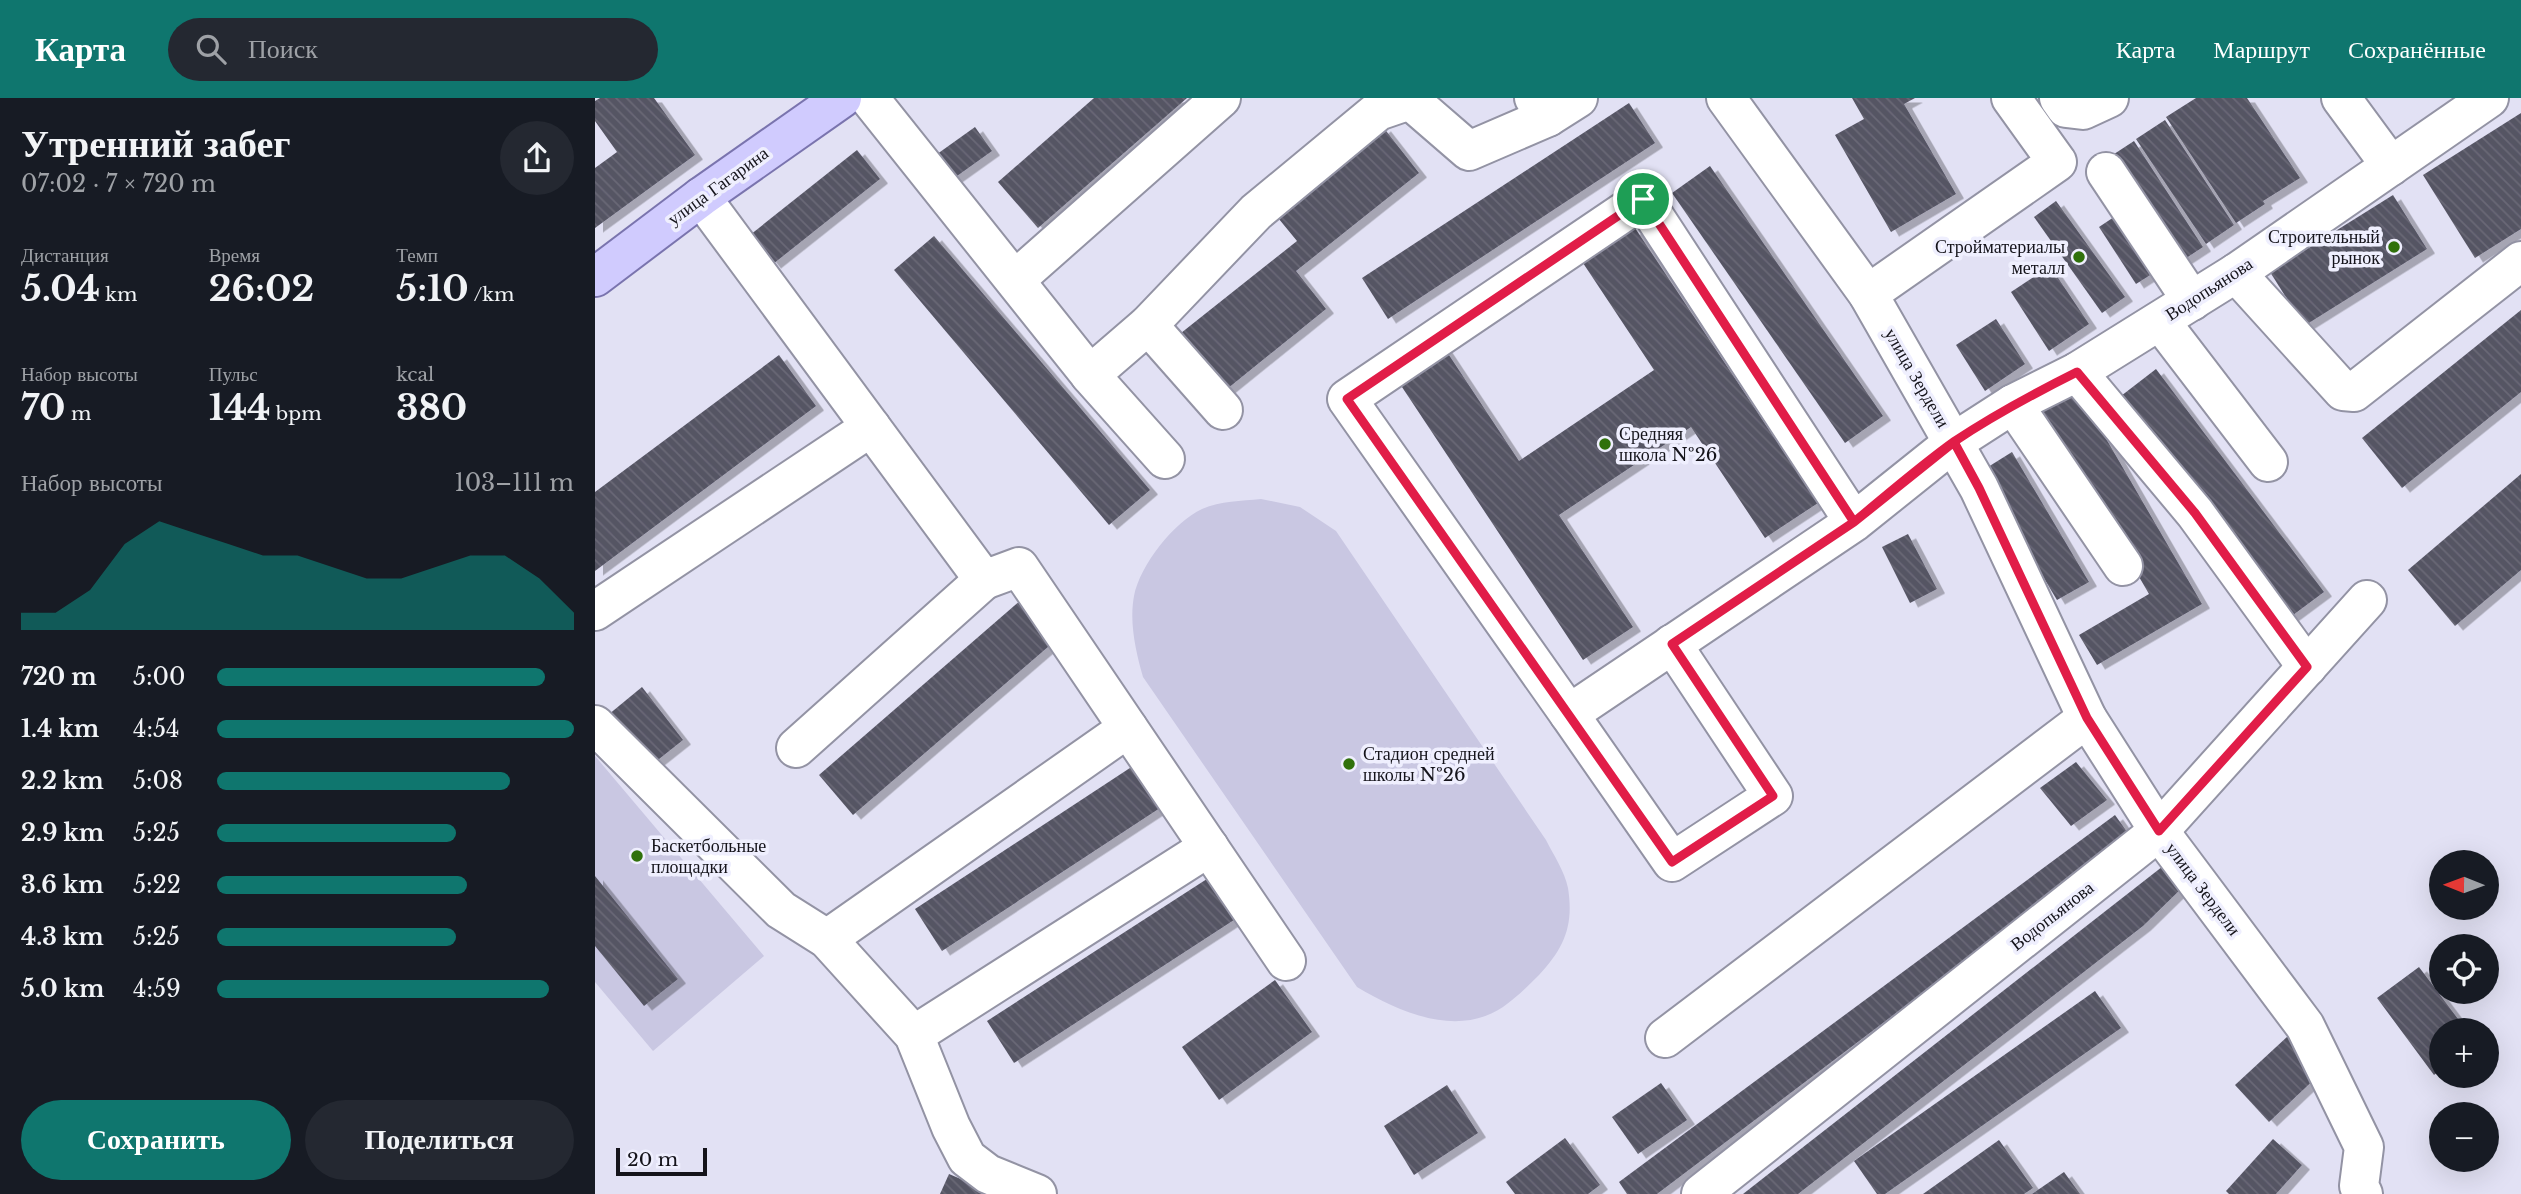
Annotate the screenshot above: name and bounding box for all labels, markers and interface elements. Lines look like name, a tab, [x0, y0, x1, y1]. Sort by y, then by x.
search box	[168, 18, 658, 81]
text: Карта	[35, 29, 126, 70]
icon: search	[192, 30, 230, 68]
text: Поиск	[248, 33, 318, 65]
text: Карта	[2116, 35, 2175, 64]
text: Маршрут	[2213, 35, 2310, 64]
text: Сохранённые	[2348, 35, 2486, 64]
text: Утренний забег	[21, 120, 291, 167]
button: share	[500, 121, 574, 195]
street label: улица Гагарина	[663, 142, 773, 230]
pin	[1613, 169, 1673, 229]
text: 07:02 · 7 × 720 m	[21, 170, 216, 198]
icon: arrive	[1624, 180, 1662, 218]
place label: Строительный рынок	[2268, 226, 2380, 269]
place label: Стройматериалы металл	[1935, 236, 2065, 279]
marker: Строительный рынок	[2386, 239, 2402, 255]
text: Дистанция	[21, 244, 109, 267]
text: Время	[209, 244, 260, 267]
text: Темп	[396, 244, 438, 267]
marker: Стройматериалы металл	[2071, 249, 2087, 265]
street label: Водопьянова	[2161, 253, 2257, 325]
text: 5.04	[21, 267, 100, 310]
text: 26:02	[209, 267, 314, 310]
text: 5:10	[396, 267, 469, 310]
text: km	[100, 283, 137, 306]
text: /km	[469, 283, 514, 306]
street label: улица Зердели	[1880, 324, 1954, 432]
text: Набор высоты	[21, 363, 138, 386]
text: Пульс	[209, 363, 258, 386]
text: kcal	[396, 363, 434, 386]
text: 70	[21, 386, 66, 429]
text: 144	[209, 386, 270, 429]
text: 380	[396, 386, 467, 429]
text: m	[66, 402, 91, 425]
text: bpm	[270, 402, 322, 425]
place label: Средняя школа №26	[1619, 423, 1717, 466]
marker: Средняя школа №26	[1597, 436, 1613, 452]
text: Набор высоты	[21, 469, 162, 497]
text: 103–111 m	[454, 469, 574, 497]
text: 720 m	[21, 663, 97, 691]
text: 5:00	[133, 663, 185, 691]
text: 1.4 km	[21, 715, 99, 743]
text: 4:54	[133, 715, 180, 743]
place label: Стадион средней школы №26	[1363, 743, 1495, 786]
marker: Стадион средней школы №26	[1341, 756, 1357, 772]
text: 2.2 km	[21, 767, 104, 795]
text: 5:08	[133, 767, 183, 795]
text: 2.9 km	[21, 819, 104, 847]
text: 5:25	[133, 819, 180, 847]
place label: Баскетбольные площадки	[651, 835, 766, 878]
street label: улица Зердели	[2161, 838, 2245, 940]
marker: Баскетбольные площадки	[629, 848, 645, 864]
north arrow	[2429, 850, 2499, 920]
map controls	[2429, 850, 2499, 1172]
text: 3.6 km	[21, 871, 104, 899]
text: 5:22	[133, 871, 181, 899]
street label: Водопьянова	[2006, 877, 2098, 955]
text: 4.3 km	[21, 923, 104, 951]
text: 5:25	[133, 923, 180, 951]
button: locate	[2429, 934, 2499, 1004]
text: 5.0 km	[21, 975, 104, 1003]
text: 4:59	[133, 975, 181, 1003]
button: +	[2429, 1018, 2499, 1088]
button: Сохранить	[21, 1100, 291, 1180]
button: Поделиться	[305, 1100, 574, 1180]
button: −	[2429, 1102, 2499, 1172]
scale bar	[616, 1145, 707, 1177]
text: 20 m	[627, 1148, 678, 1171]

